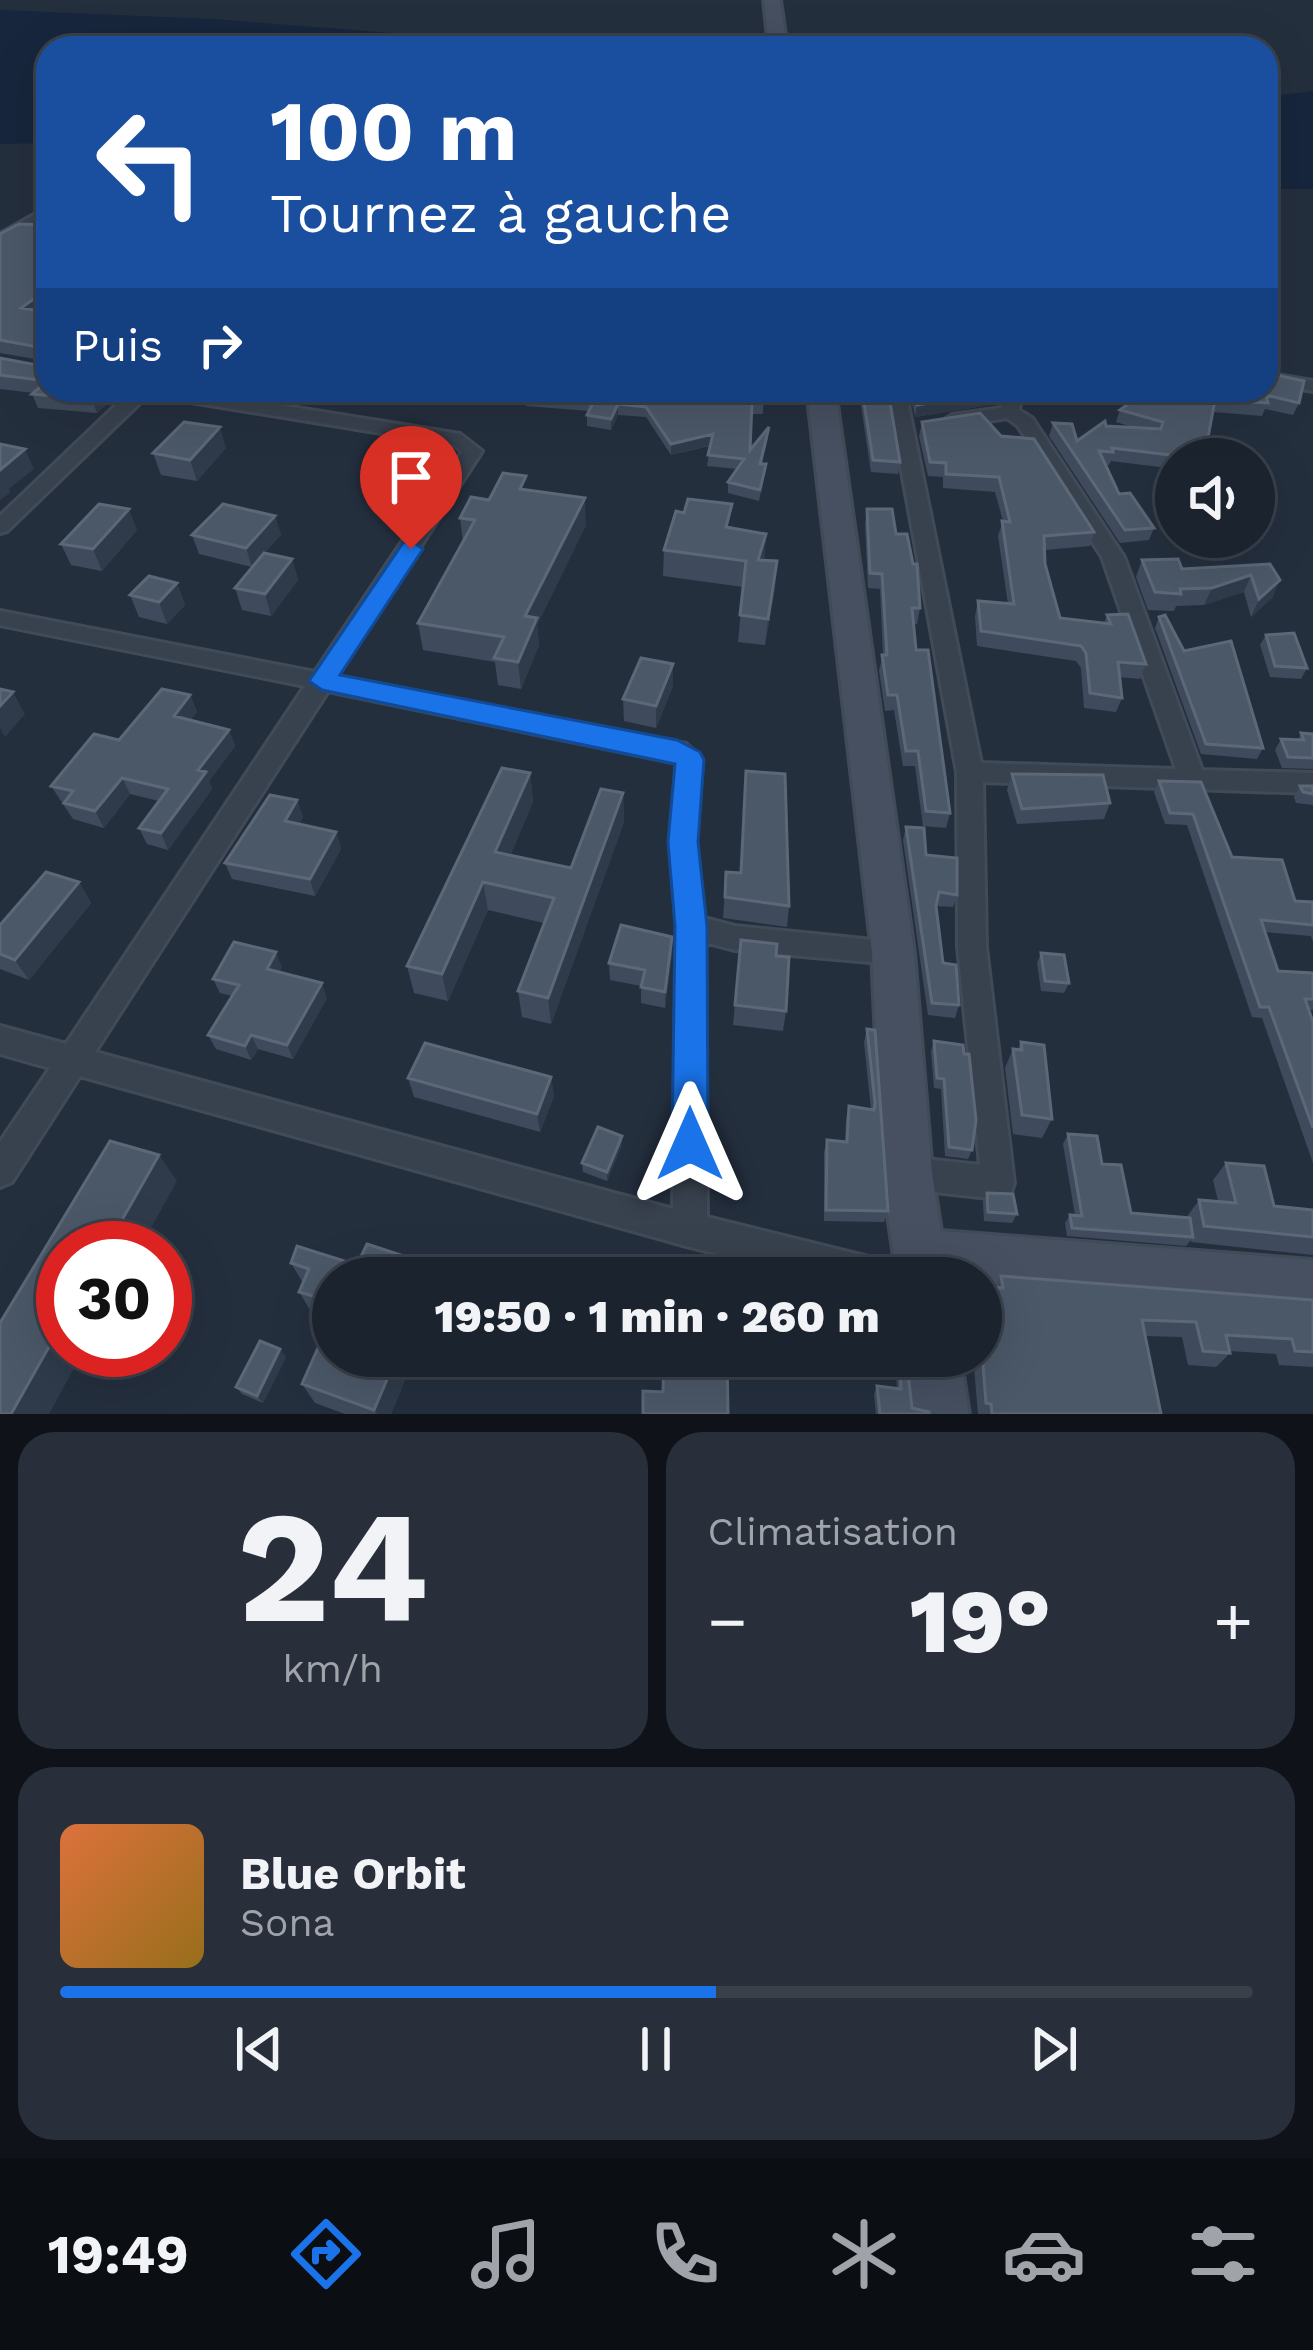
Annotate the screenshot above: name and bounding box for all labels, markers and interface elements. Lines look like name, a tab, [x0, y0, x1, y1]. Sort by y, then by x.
text: 100 m	[270, 82, 517, 180]
icon: left	[72, 84, 228, 240]
text: Tournez à gauche	[270, 182, 731, 245]
icon: right	[187, 312, 253, 378]
text: Puis	[72, 319, 163, 372]
pin	[360, 426, 462, 549]
map controls	[1155, 438, 1275, 558]
button: sound	[1155, 438, 1275, 558]
icon: arrive	[378, 444, 444, 510]
position arrow	[627, 1081, 753, 1207]
speed limit sign: 30	[36, 1221, 192, 1377]
text: 19:50 · 1 min · 260 m	[434, 1290, 880, 1343]
text: 24	[237, 1476, 429, 1659]
text: Climatisation	[708, 1509, 958, 1554]
text: 19°	[910, 1568, 1051, 1674]
text: −	[708, 1583, 747, 1660]
text: +	[1213, 1583, 1253, 1660]
text: km/h	[283, 1646, 383, 1691]
text: Blue Orbit	[240, 1847, 466, 1900]
text: Sona	[240, 1900, 335, 1945]
icon: previous	[226, 2016, 292, 2082]
icon: pause	[623, 2016, 689, 2082]
icon: next	[1021, 2016, 1087, 2082]
icon: directions	[284, 2212, 368, 2296]
icon: music	[464, 2212, 548, 2296]
icon: phone	[643, 2212, 727, 2296]
icon: climate	[822, 2212, 906, 2296]
icon: car	[1002, 2212, 1086, 2296]
icon: filters	[1181, 2212, 1265, 2296]
text: 19:49	[48, 2223, 189, 2286]

